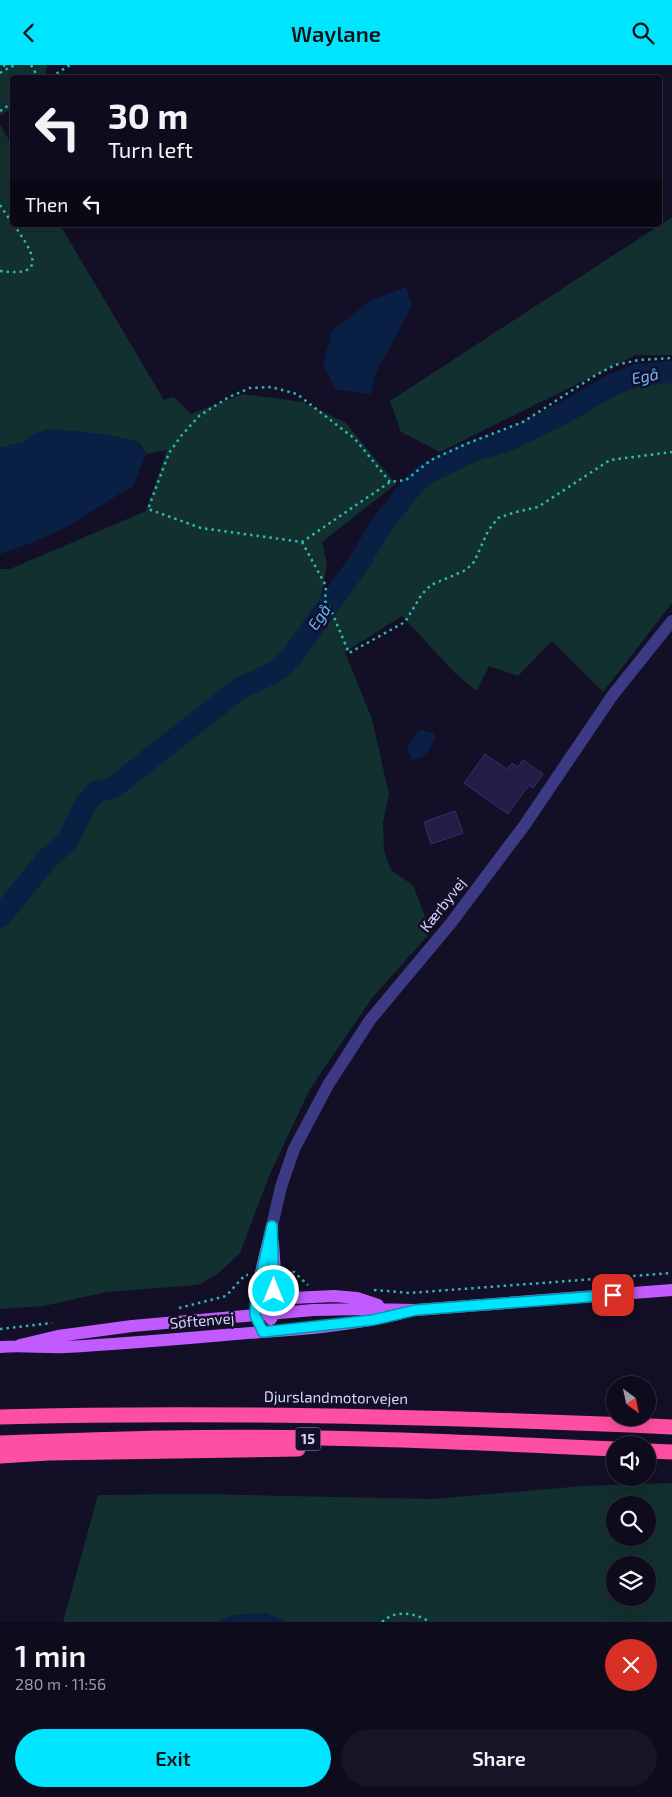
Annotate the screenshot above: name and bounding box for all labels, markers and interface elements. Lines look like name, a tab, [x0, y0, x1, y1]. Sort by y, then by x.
icon: back	[15, 19, 43, 47]
icon: search	[629, 19, 657, 47]
text: Waylane	[291, 20, 381, 46]
text: 30 m	[108, 94, 188, 136]
icon: left	[25, 95, 90, 160]
text: Turn left	[108, 136, 193, 162]
icon: left	[78, 190, 106, 218]
text: Then	[25, 193, 68, 216]
water label: Egå	[630, 364, 660, 387]
water label: Egå	[303, 600, 334, 633]
street label: Kærbyvej	[415, 874, 470, 936]
position arrow	[247, 1264, 299, 1316]
pin	[592, 1274, 634, 1316]
icon: arrive	[599, 1281, 627, 1309]
street label: Søftenvej	[169, 1308, 235, 1333]
north arrow	[606, 1376, 656, 1426]
map controls	[606, 1376, 656, 1606]
street label: Djurslandmotorvejen	[264, 1387, 408, 1408]
road number: 15	[296, 1427, 320, 1451]
button: sound	[606, 1436, 656, 1486]
button: search	[606, 1496, 656, 1546]
button: layers	[606, 1556, 656, 1606]
text: 1 min	[15, 1637, 86, 1673]
button: close	[605, 1639, 657, 1691]
text: 280 m · 11:56	[15, 1674, 106, 1693]
button: Exit	[15, 1729, 331, 1787]
button: Share	[341, 1729, 657, 1787]

